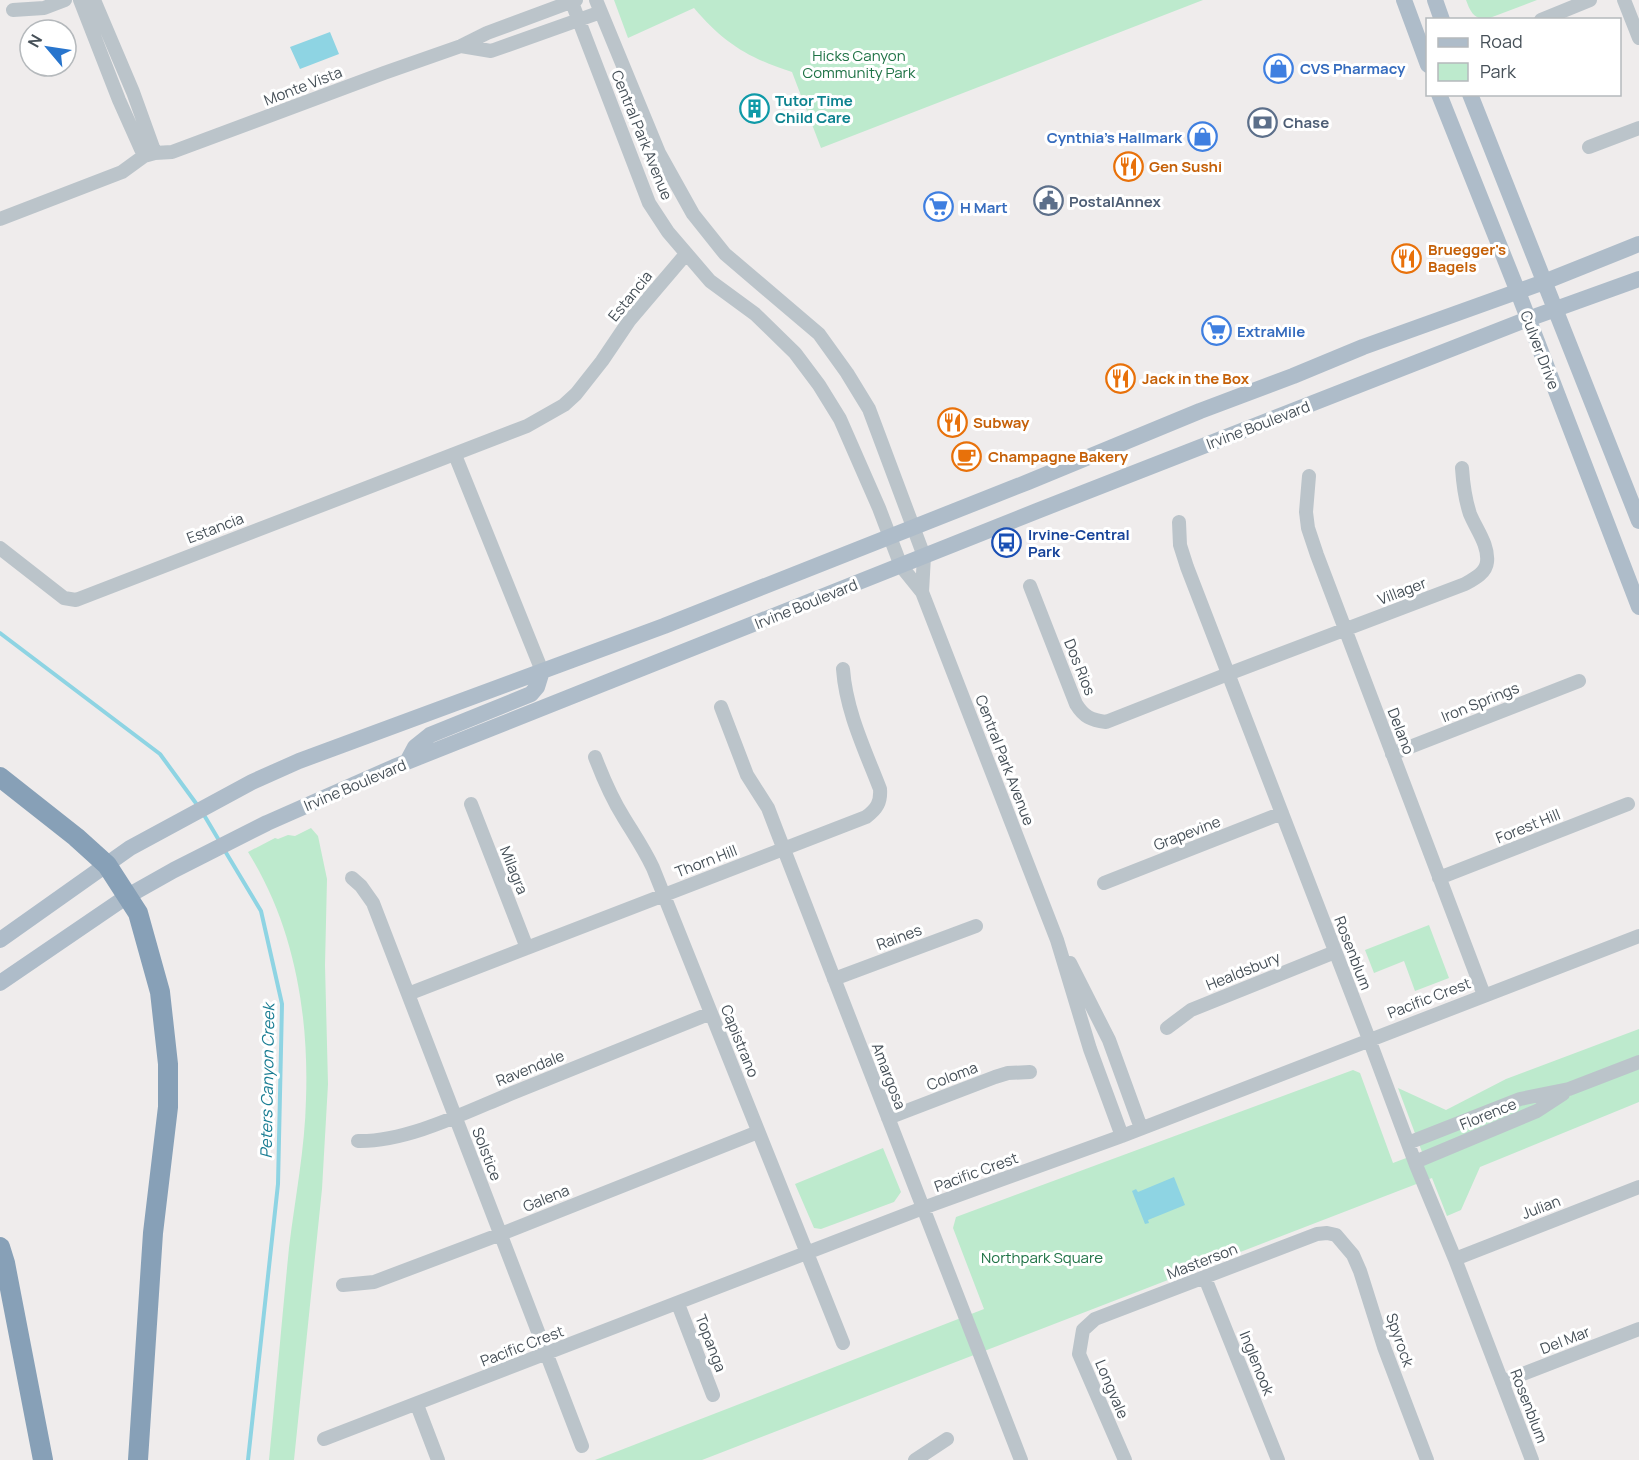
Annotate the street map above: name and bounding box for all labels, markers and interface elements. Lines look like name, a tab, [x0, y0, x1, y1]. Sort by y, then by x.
north arrow	[18, 18, 78, 78]
legend	[1426, 18, 1621, 96]
text: Road	[1480, 29, 1523, 53]
text: N	[22, 30, 47, 51]
park label: Hicks Canyon Community Park	[803, 45, 916, 83]
shop icon: CVS Pharmacy	[1263, 52, 1295, 84]
place label: CVS Pharmacy	[1300, 58, 1406, 79]
text: Park	[1480, 59, 1517, 83]
street label: Monte Vista	[261, 61, 345, 111]
street label: Central Park Avenue	[606, 67, 678, 203]
place label: Tutor Time Child Care	[775, 90, 853, 128]
building icon: Tutor Time Child Care	[738, 93, 770, 125]
bank icon: Chase	[1246, 106, 1278, 138]
place label: Chase	[1283, 112, 1329, 133]
shop icon: Cynthia's Hallmark	[1187, 121, 1219, 153]
place label: Cynthia's Hallmark	[1047, 127, 1183, 148]
restaurant icon: Gen Sushi	[1112, 150, 1144, 182]
place label: Gen Sushi	[1149, 156, 1222, 177]
public building icon: PostalAnnex	[1032, 185, 1064, 217]
supermarket icon: H Mart	[923, 191, 955, 223]
place label: PostalAnnex	[1069, 191, 1161, 212]
place label: H Mart	[960, 197, 1008, 218]
place label: Bruegger's Bagels	[1428, 239, 1506, 277]
restaurant icon: Bruegger's Bagels	[1391, 242, 1423, 274]
street label: Estancia	[603, 266, 657, 326]
street label: Culver Drive	[1515, 308, 1565, 393]
supermarket icon: ExtraMile	[1200, 315, 1232, 347]
place label: ExtraMile	[1237, 321, 1305, 342]
restaurant icon: Jack in the Box	[1105, 362, 1137, 394]
place label: Jack in the Box	[1142, 368, 1250, 389]
street label: Irvine Boulevard	[1203, 396, 1313, 454]
restaurant icon: Subway	[936, 406, 968, 438]
place label: Subway	[973, 412, 1030, 433]
cafe icon: Champagne Bakery	[951, 440, 983, 472]
place label: Champagne Bakery	[988, 446, 1129, 467]
street label: Estancia	[183, 508, 247, 548]
place label: Irvine-Central Park	[1028, 524, 1130, 562]
bus stop icon: Irvine-Central Park	[991, 527, 1023, 559]
street label: Villager	[1375, 572, 1430, 610]
street label: Irvine Boulevard	[751, 574, 861, 634]
street label: Dos Rios	[1059, 636, 1101, 699]
street label: Iron Springs	[1438, 677, 1522, 727]
street label: Central Park Avenue	[970, 692, 1040, 829]
street label: Delano	[1383, 705, 1420, 757]
street label: Irvine Boulevard	[301, 754, 409, 816]
street label: Forest Hill	[1493, 804, 1563, 848]
street label: Grapevine	[1151, 811, 1224, 855]
street label: Thorn Hill	[672, 840, 740, 882]
street label: Milagra	[495, 843, 533, 897]
street label: Rosenblum	[1329, 913, 1377, 993]
street label: Raines	[873, 919, 925, 955]
street label: Healdsbury	[1203, 947, 1283, 995]
street label: Pacific Crest	[1384, 972, 1474, 1024]
water label: Peters Canyon Creek	[255, 1001, 279, 1159]
street label: Capistrano	[716, 1002, 764, 1081]
street label: Amargosa	[867, 1040, 911, 1112]
street label: Ravendale	[493, 1045, 567, 1091]
street label: Coloma	[923, 1057, 981, 1095]
street label: Florence	[1457, 1093, 1520, 1135]
street label: Solstice	[467, 1124, 507, 1184]
street label: Pacific Crest	[931, 1147, 1021, 1197]
street label: Galena	[520, 1179, 572, 1217]
street label: Julian	[1519, 1190, 1564, 1224]
street label: Masterson	[1164, 1238, 1240, 1284]
park label: Northpark Square	[981, 1247, 1103, 1268]
street label: Spyrock	[1381, 1310, 1419, 1370]
street label: Topanga	[690, 1311, 732, 1375]
street label: Pacific Crest	[477, 1320, 567, 1372]
street label: Del Mar	[1537, 1321, 1593, 1359]
street label: Inglenook	[1235, 1328, 1280, 1399]
street label: Longvale	[1090, 1356, 1134, 1422]
street label: Rosenblum	[1505, 1366, 1553, 1446]

